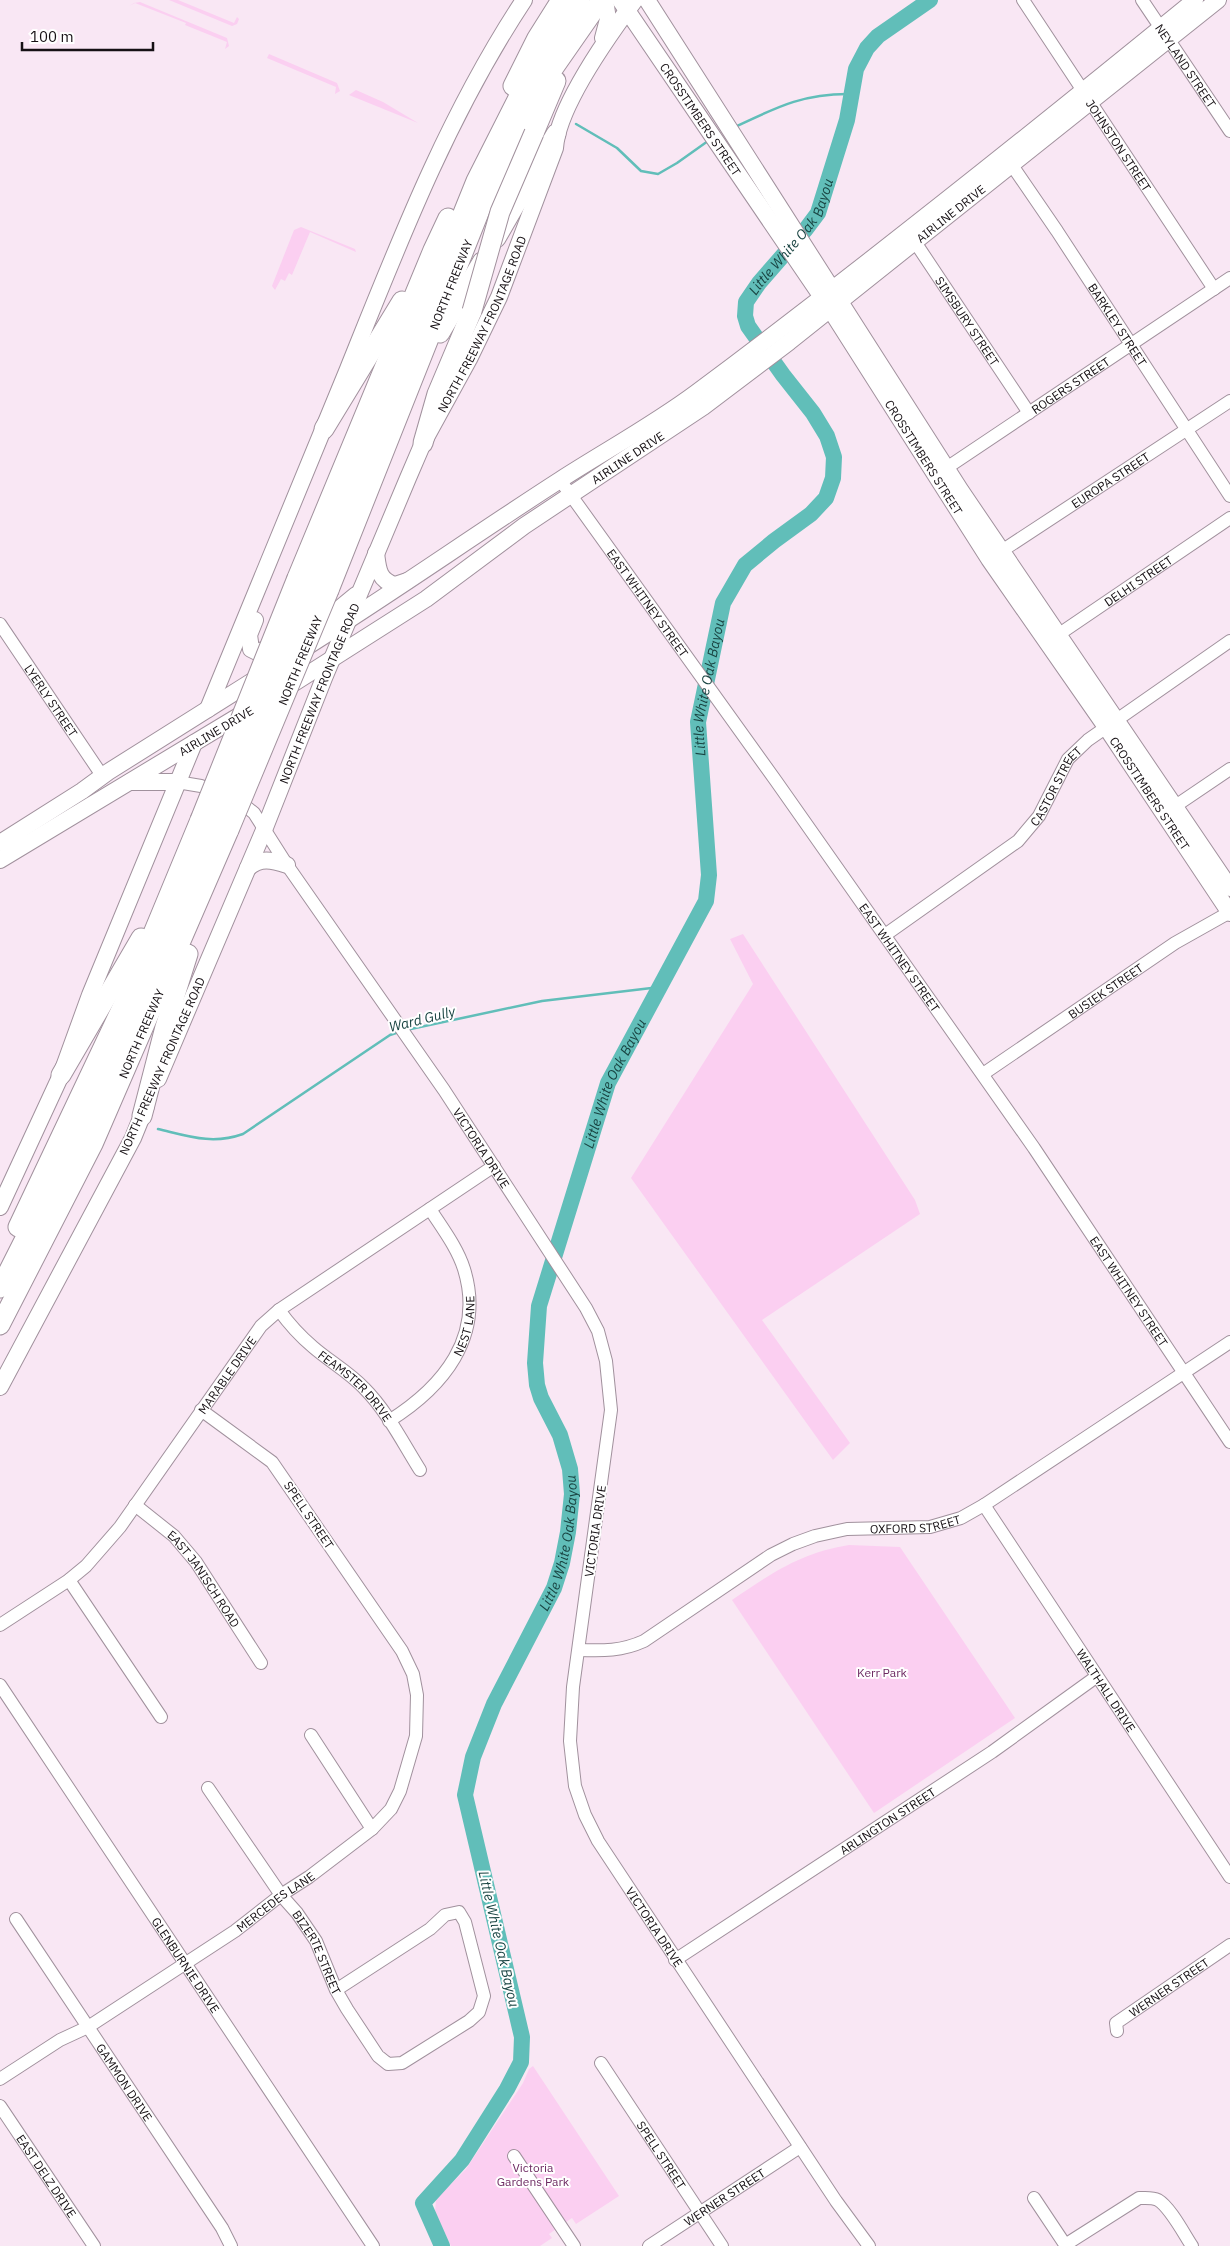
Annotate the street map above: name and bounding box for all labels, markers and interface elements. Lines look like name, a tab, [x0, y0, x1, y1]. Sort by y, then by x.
scale bar	[22, 20, 154, 52]
street label: NEYLAND STREET	[1153, 21, 1220, 111]
text: 100 m	[30, 27, 74, 46]
street label: CROSSTIMBERS STREET	[657, 60, 745, 178]
street label: JOHNSTON STREET	[1083, 96, 1155, 194]
water label: Little White Oak Bayou	[745, 176, 837, 298]
street label: AIRLINE DRIVE	[913, 181, 988, 245]
street label: NORTH FREEWAY FRONTAGE ROAD	[434, 234, 529, 415]
street label: NORTH FREEWAY	[426, 237, 475, 332]
street label: SIMSBURY STREET	[932, 273, 1003, 368]
street label: BARKLEY STREET	[1086, 280, 1150, 369]
street label: ROGERS STREET	[1028, 353, 1112, 417]
street label: CROSSTIMBERS STREET	[882, 397, 966, 517]
street label: AIRLINE DRIVE	[588, 428, 667, 487]
street label: EUROPA STREET	[1068, 448, 1152, 511]
street label: EAST WHITNEY STREET	[604, 546, 692, 660]
street label: DELHI STREET	[1101, 552, 1175, 609]
street label: NORTH FREEWAY FRONTAGE ROAD	[276, 601, 362, 786]
street label: NORTH FREEWAY	[274, 613, 325, 707]
water label: Little White Oak Bayou	[689, 617, 729, 757]
street label: LYERLY STREET	[22, 661, 81, 740]
street label: AIRLINE DRIVE	[176, 703, 256, 759]
street label: CROSSTIMBERS STREET	[1107, 733, 1193, 853]
street label: CASTOR STREET	[1027, 743, 1084, 829]
street label: EAST WHITNEY STREET	[857, 900, 943, 1015]
street label: BUSIEK STREET	[1065, 960, 1146, 1021]
street label: NORTH FREEWAY FRONTAGE ROAD	[116, 975, 208, 1157]
street label: NORTH FREEWAY	[115, 986, 167, 1080]
water label: Ward Gully	[387, 1002, 458, 1036]
water label: Little White Oak Bayou	[579, 1015, 650, 1150]
street label: VICTORIA DRIVE	[450, 1105, 513, 1191]
street label: EAST WHITNEY STREET	[1087, 1233, 1172, 1349]
street label: NEST LANE	[450, 1295, 477, 1358]
street label: MARABLE DRIVE	[194, 1333, 259, 1417]
street label: FEAMSTER DRIVE	[315, 1347, 396, 1424]
water label: Little White Oak Bayou	[535, 1474, 581, 1614]
street label: SPELL STREET	[281, 1478, 337, 1552]
street label: VICTORIA DRIVE	[581, 1484, 609, 1578]
street label: OXFORD STREET	[870, 1511, 962, 1536]
street label: EAST JANISCH ROAD	[165, 1527, 243, 1630]
street label: WALTHALL DRIVE	[1074, 1646, 1139, 1734]
park label: Kerr Park	[857, 1665, 908, 1680]
street label: ARLINGTON STREET	[837, 1784, 938, 1857]
street label: MERCEDES LANE	[233, 1868, 317, 1935]
water label: Little White Oak Bayou	[475, 1869, 523, 2009]
street label: VICTORIA DRIVE	[623, 1884, 686, 1970]
street label: BIZERTE STREET	[290, 1907, 345, 1997]
street label: GLENBURNIE DRIVE	[149, 1914, 223, 2015]
street label: WERNER STREET	[1126, 1954, 1212, 2020]
street label: GAMMON DRIVE	[93, 2040, 156, 2124]
street label: SPELL STREET	[634, 2118, 690, 2192]
street label: EAST DELZ DRIVE	[14, 2131, 80, 2220]
park label: Victoria Gardens Park	[497, 2160, 570, 2189]
street label: WERNER STREET	[681, 2165, 768, 2229]

